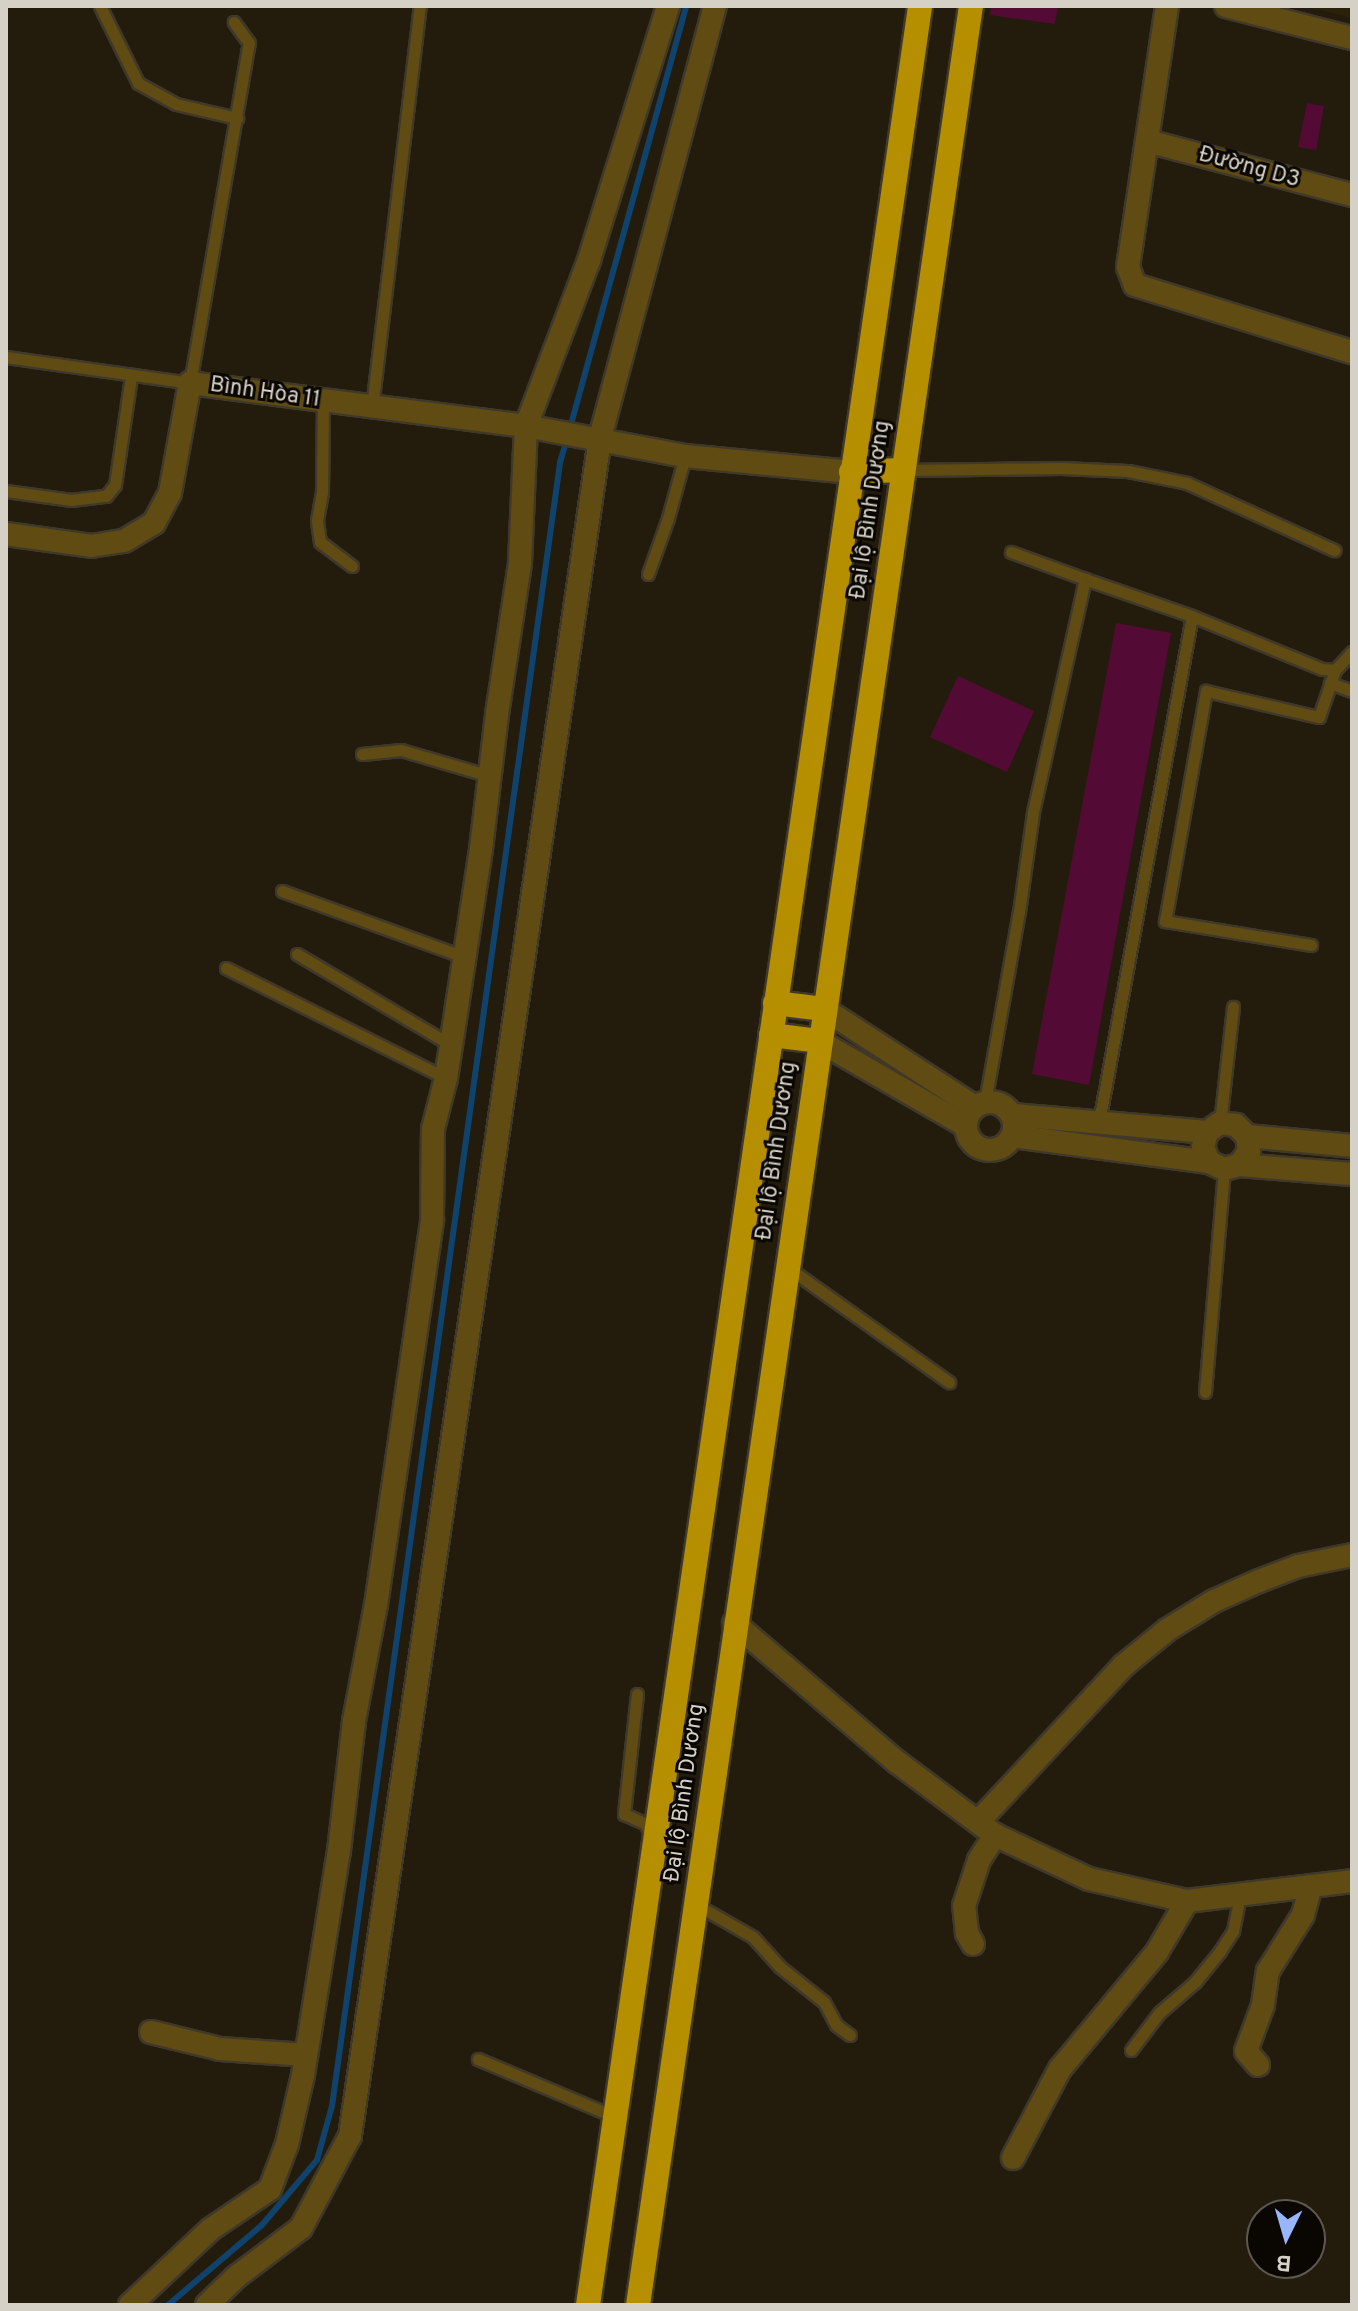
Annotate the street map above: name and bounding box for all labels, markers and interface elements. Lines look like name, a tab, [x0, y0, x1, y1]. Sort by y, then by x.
street label: Đường D3	[1196, 142, 1302, 194]
street label: Bình Hòa 11	[208, 372, 322, 414]
street label: Đại lộ Bình Dương	[845, 419, 897, 601]
street label: Đại lộ Bình Dương	[751, 1060, 803, 1242]
street label: Đại lộ Bình Dương	[659, 1702, 711, 1884]
north arrow	[1246, 2199, 1326, 2279]
text: B	[1275, 2247, 1293, 2276]

